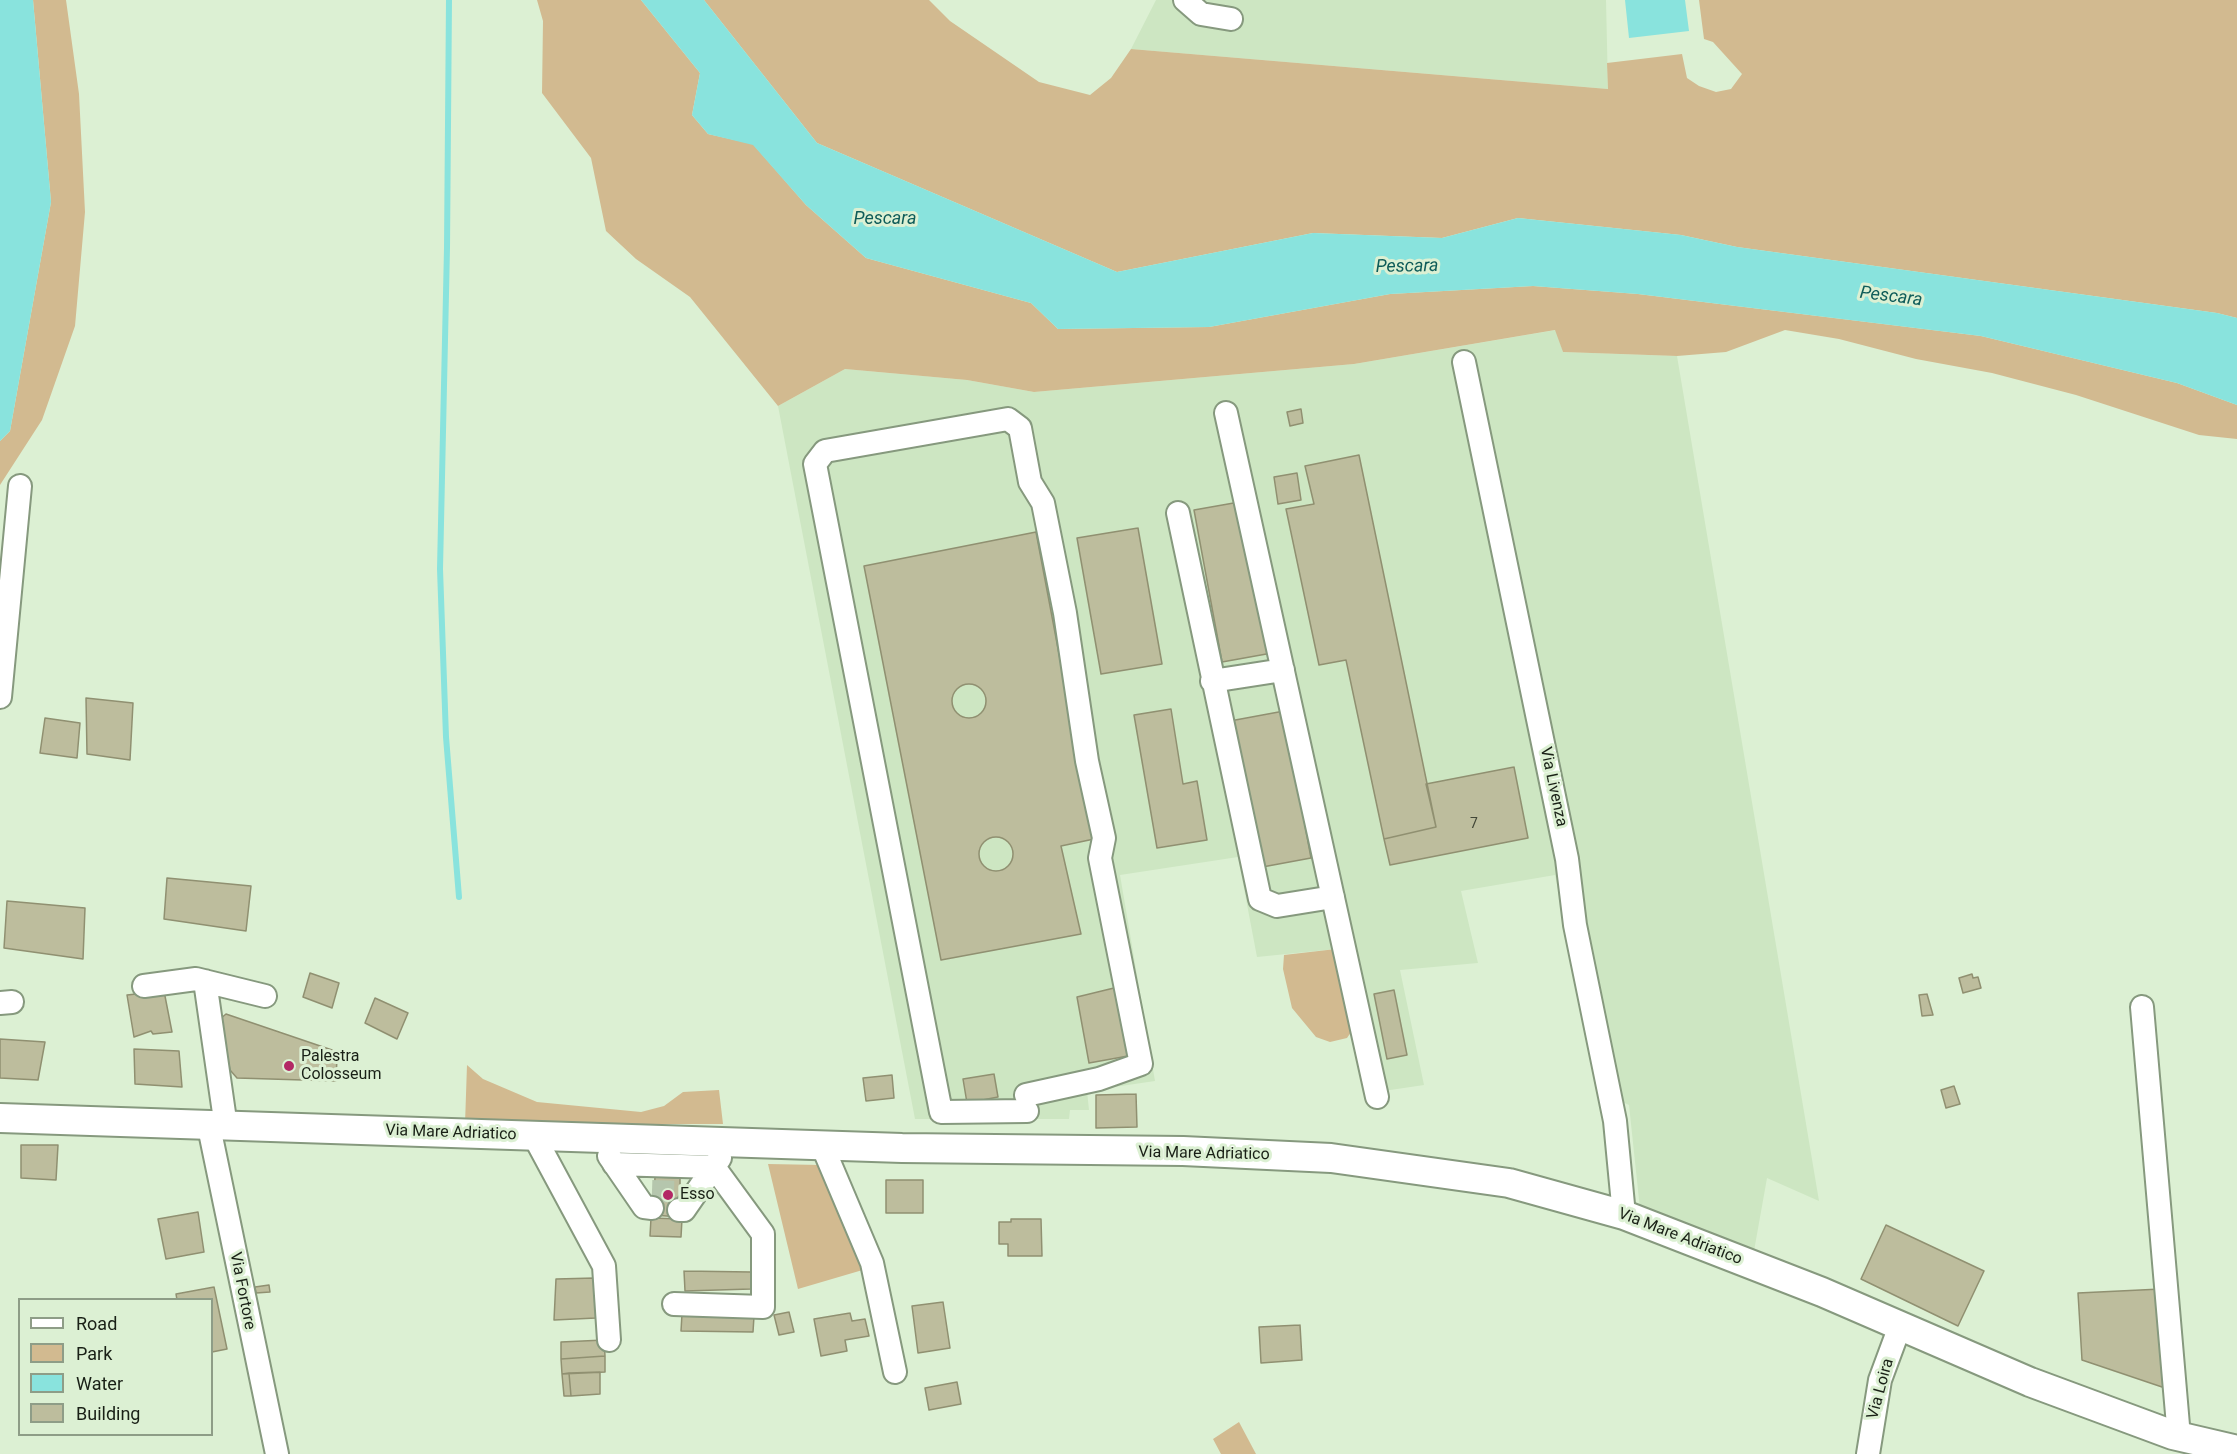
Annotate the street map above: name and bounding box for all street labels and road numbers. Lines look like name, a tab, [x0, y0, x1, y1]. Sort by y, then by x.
street label: Via Livenza	[1535, 745, 1571, 829]
street label: Via Mare Adriatico	[385, 1121, 517, 1145]
street label: Via Mare Adriatico	[1138, 1143, 1270, 1165]
street label: Via Mare Adriatico	[1615, 1205, 1745, 1269]
street label: Via Fortore	[225, 1251, 259, 1331]
street label: Via Loira	[1864, 1356, 1898, 1422]

